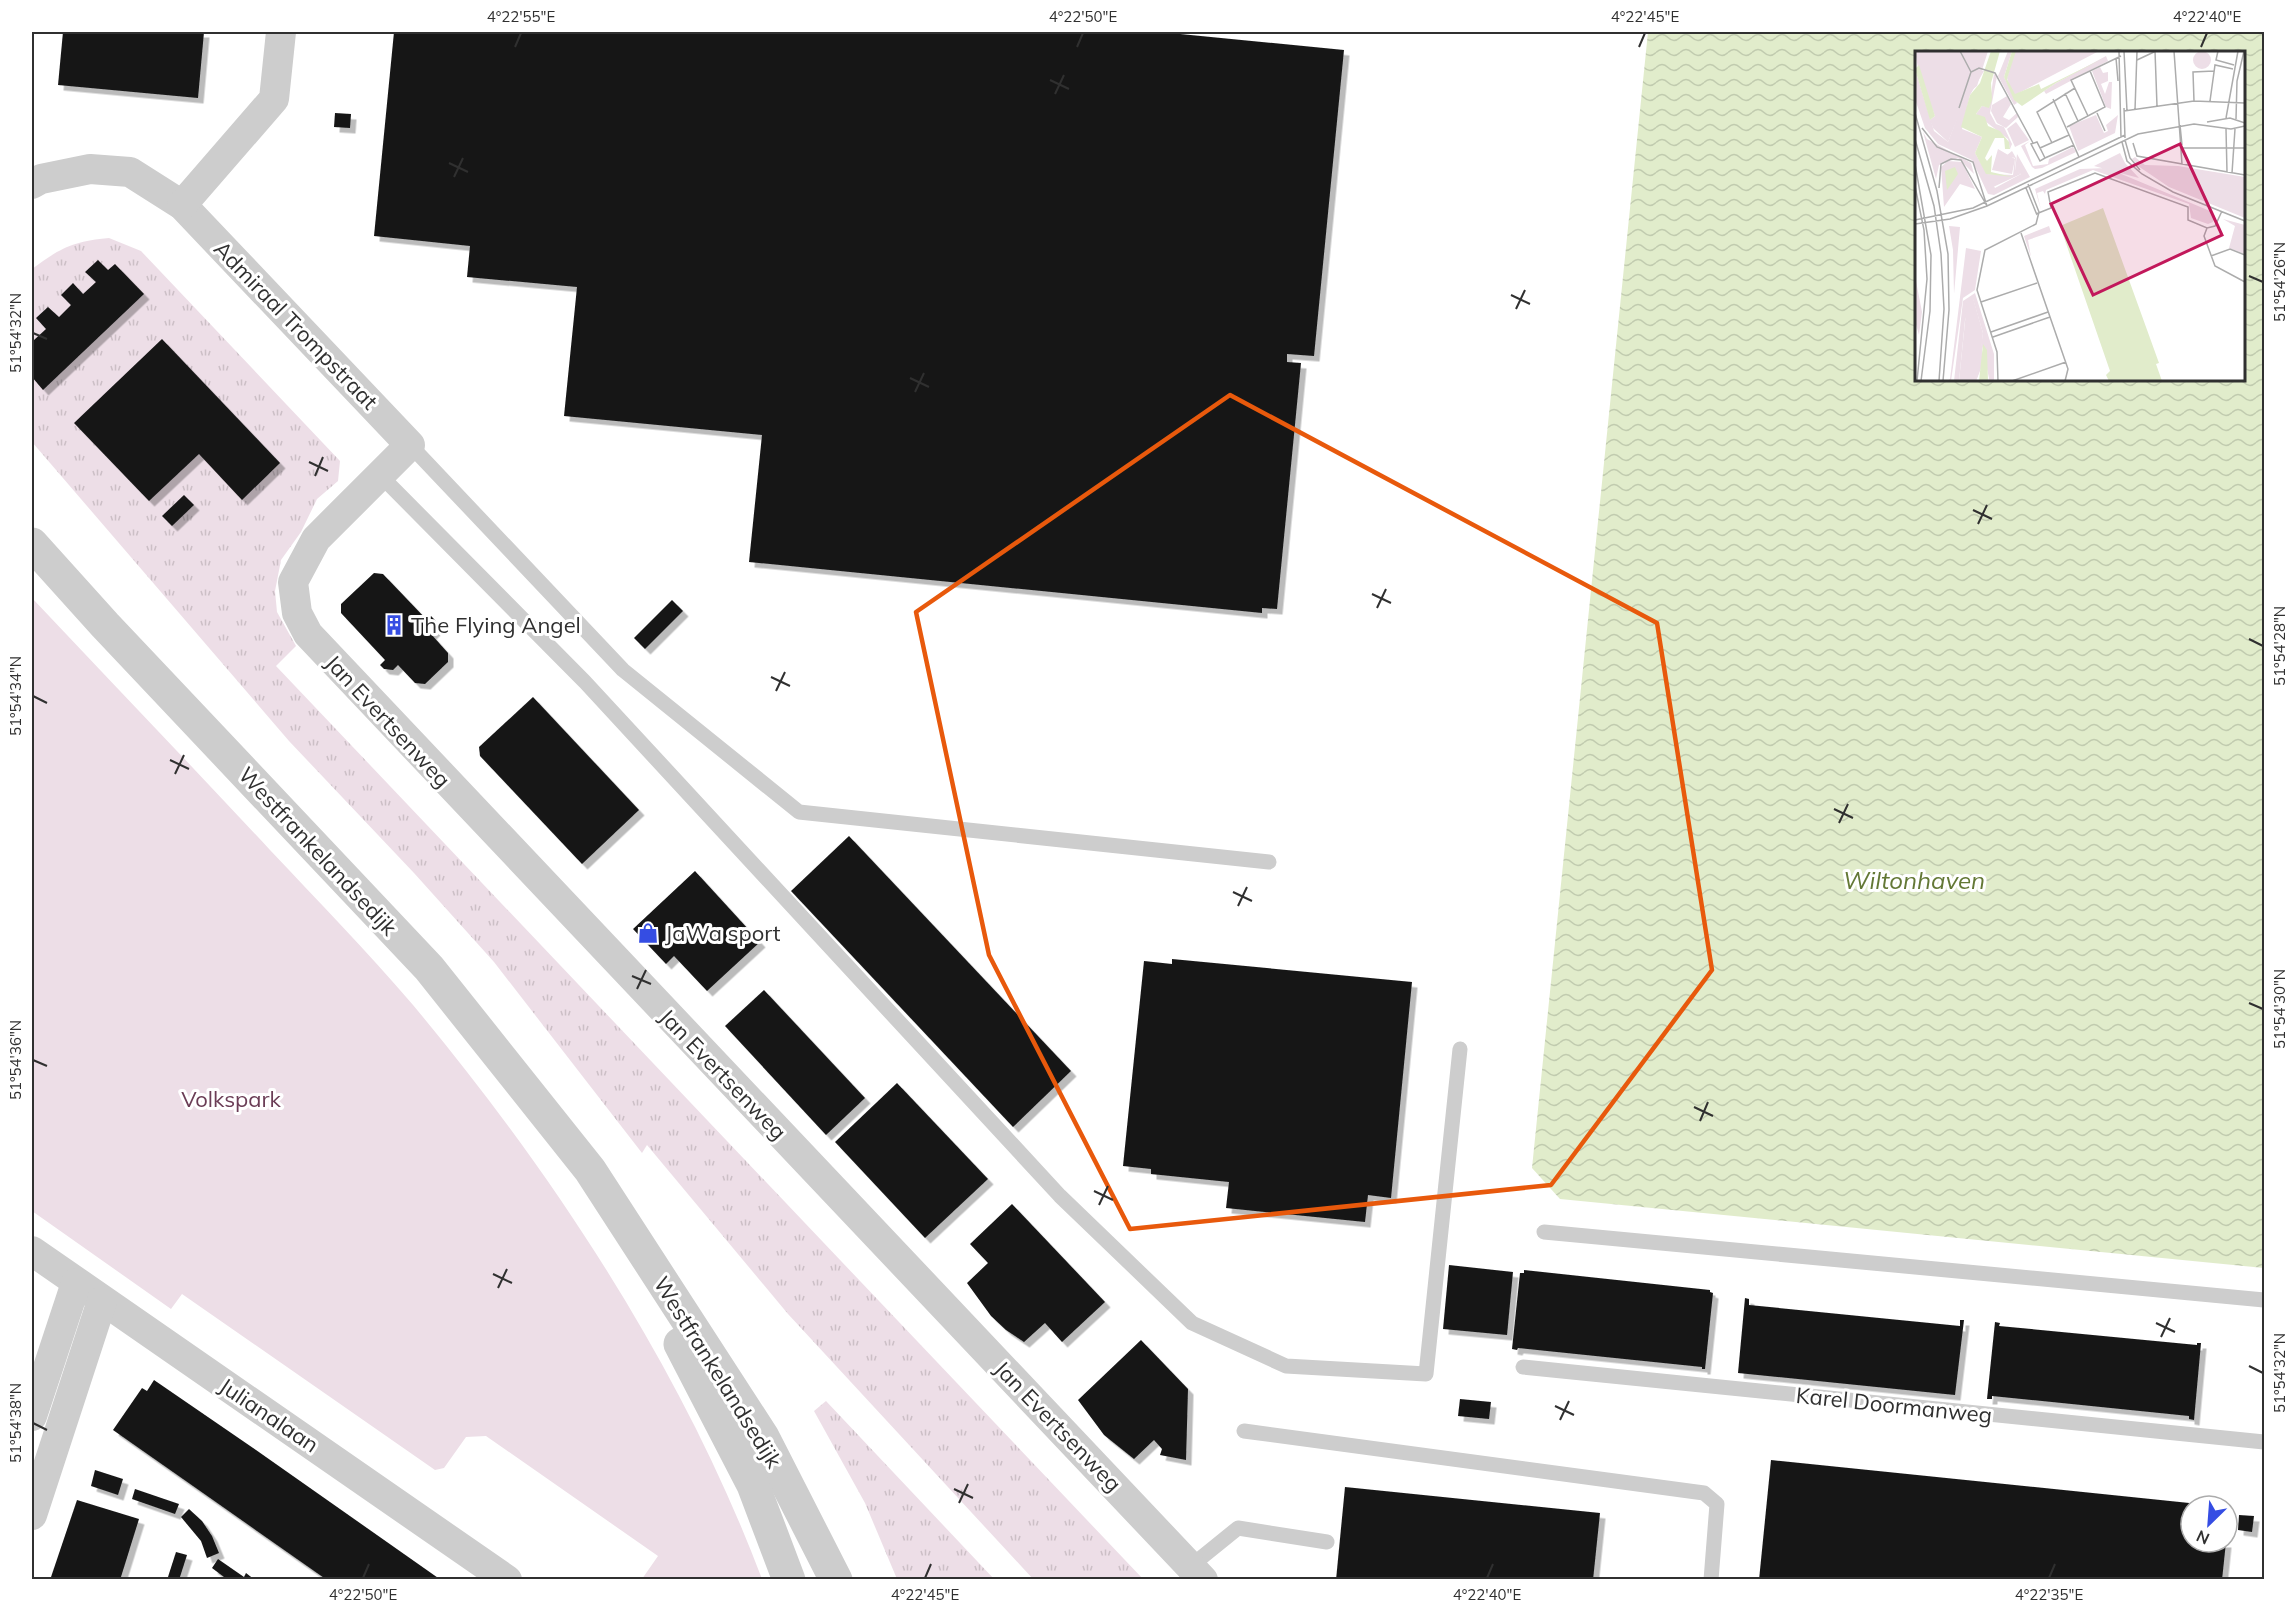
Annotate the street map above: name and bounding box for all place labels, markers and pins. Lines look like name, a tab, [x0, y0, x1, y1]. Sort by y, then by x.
place label: The Flying Angel	[411, 611, 581, 639]
building icon: The Flying Angel	[382, 613, 406, 637]
place label: JaWa sport	[665, 919, 781, 947]
shop icon: JaWa sport	[636, 921, 660, 945]

